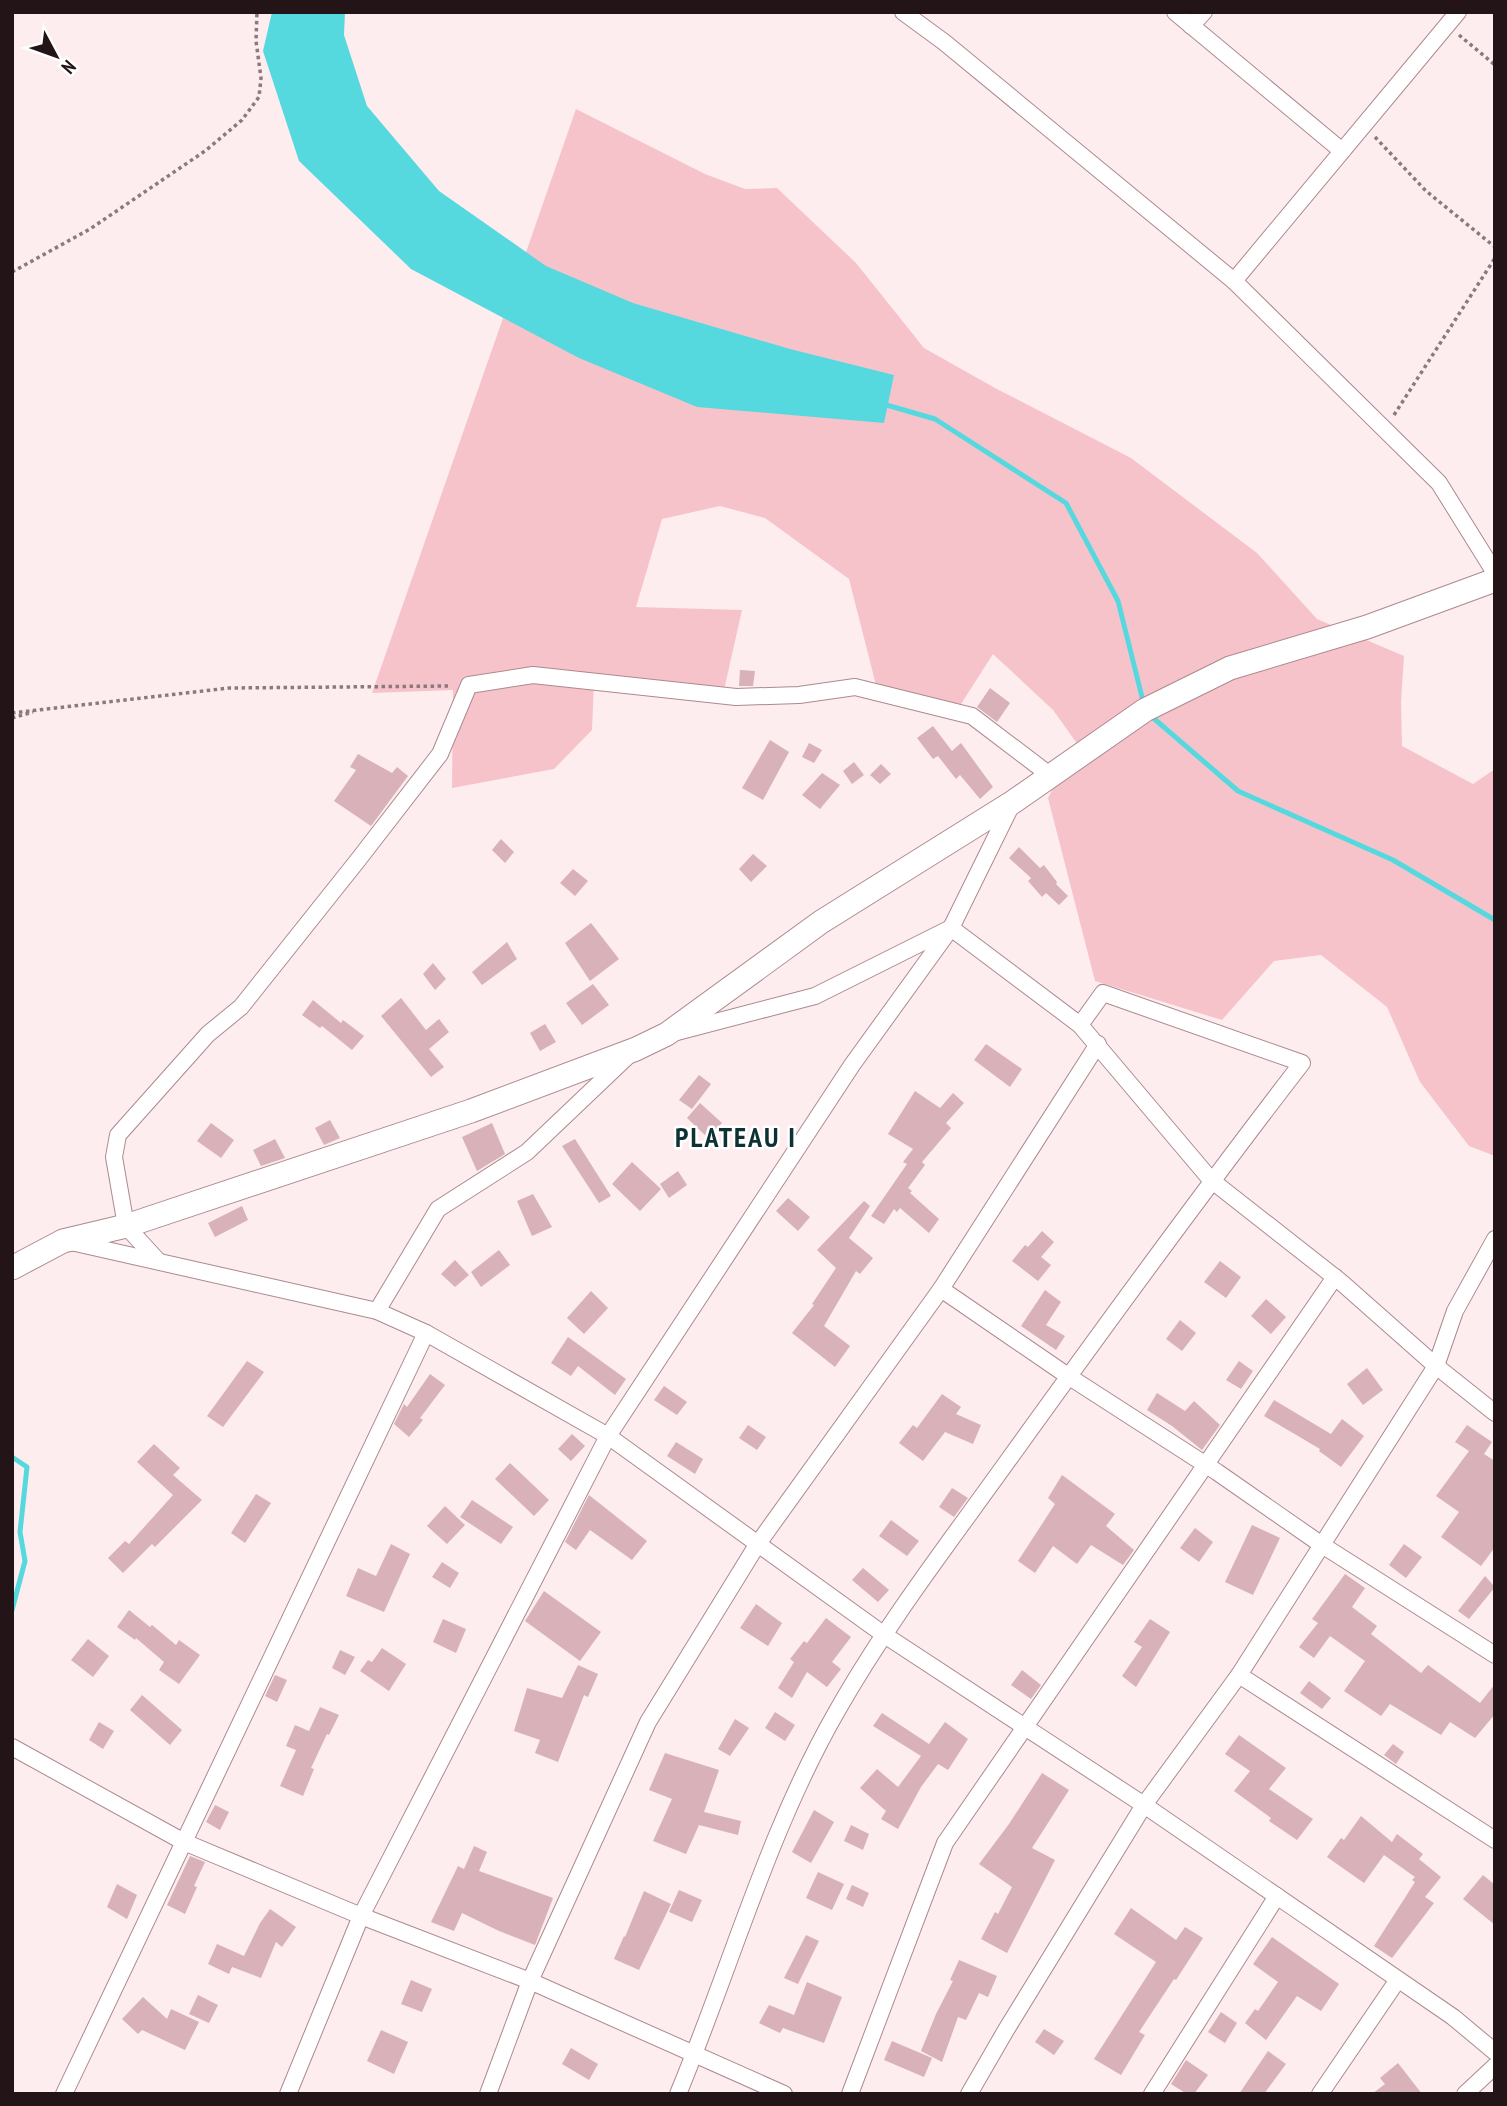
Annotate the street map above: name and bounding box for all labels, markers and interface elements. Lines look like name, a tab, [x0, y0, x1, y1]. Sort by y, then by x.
north arrow	[21, 21, 91, 91]
text: N	[56, 55, 81, 79]
district label: PLATEAU I	[675, 1118, 797, 1155]

